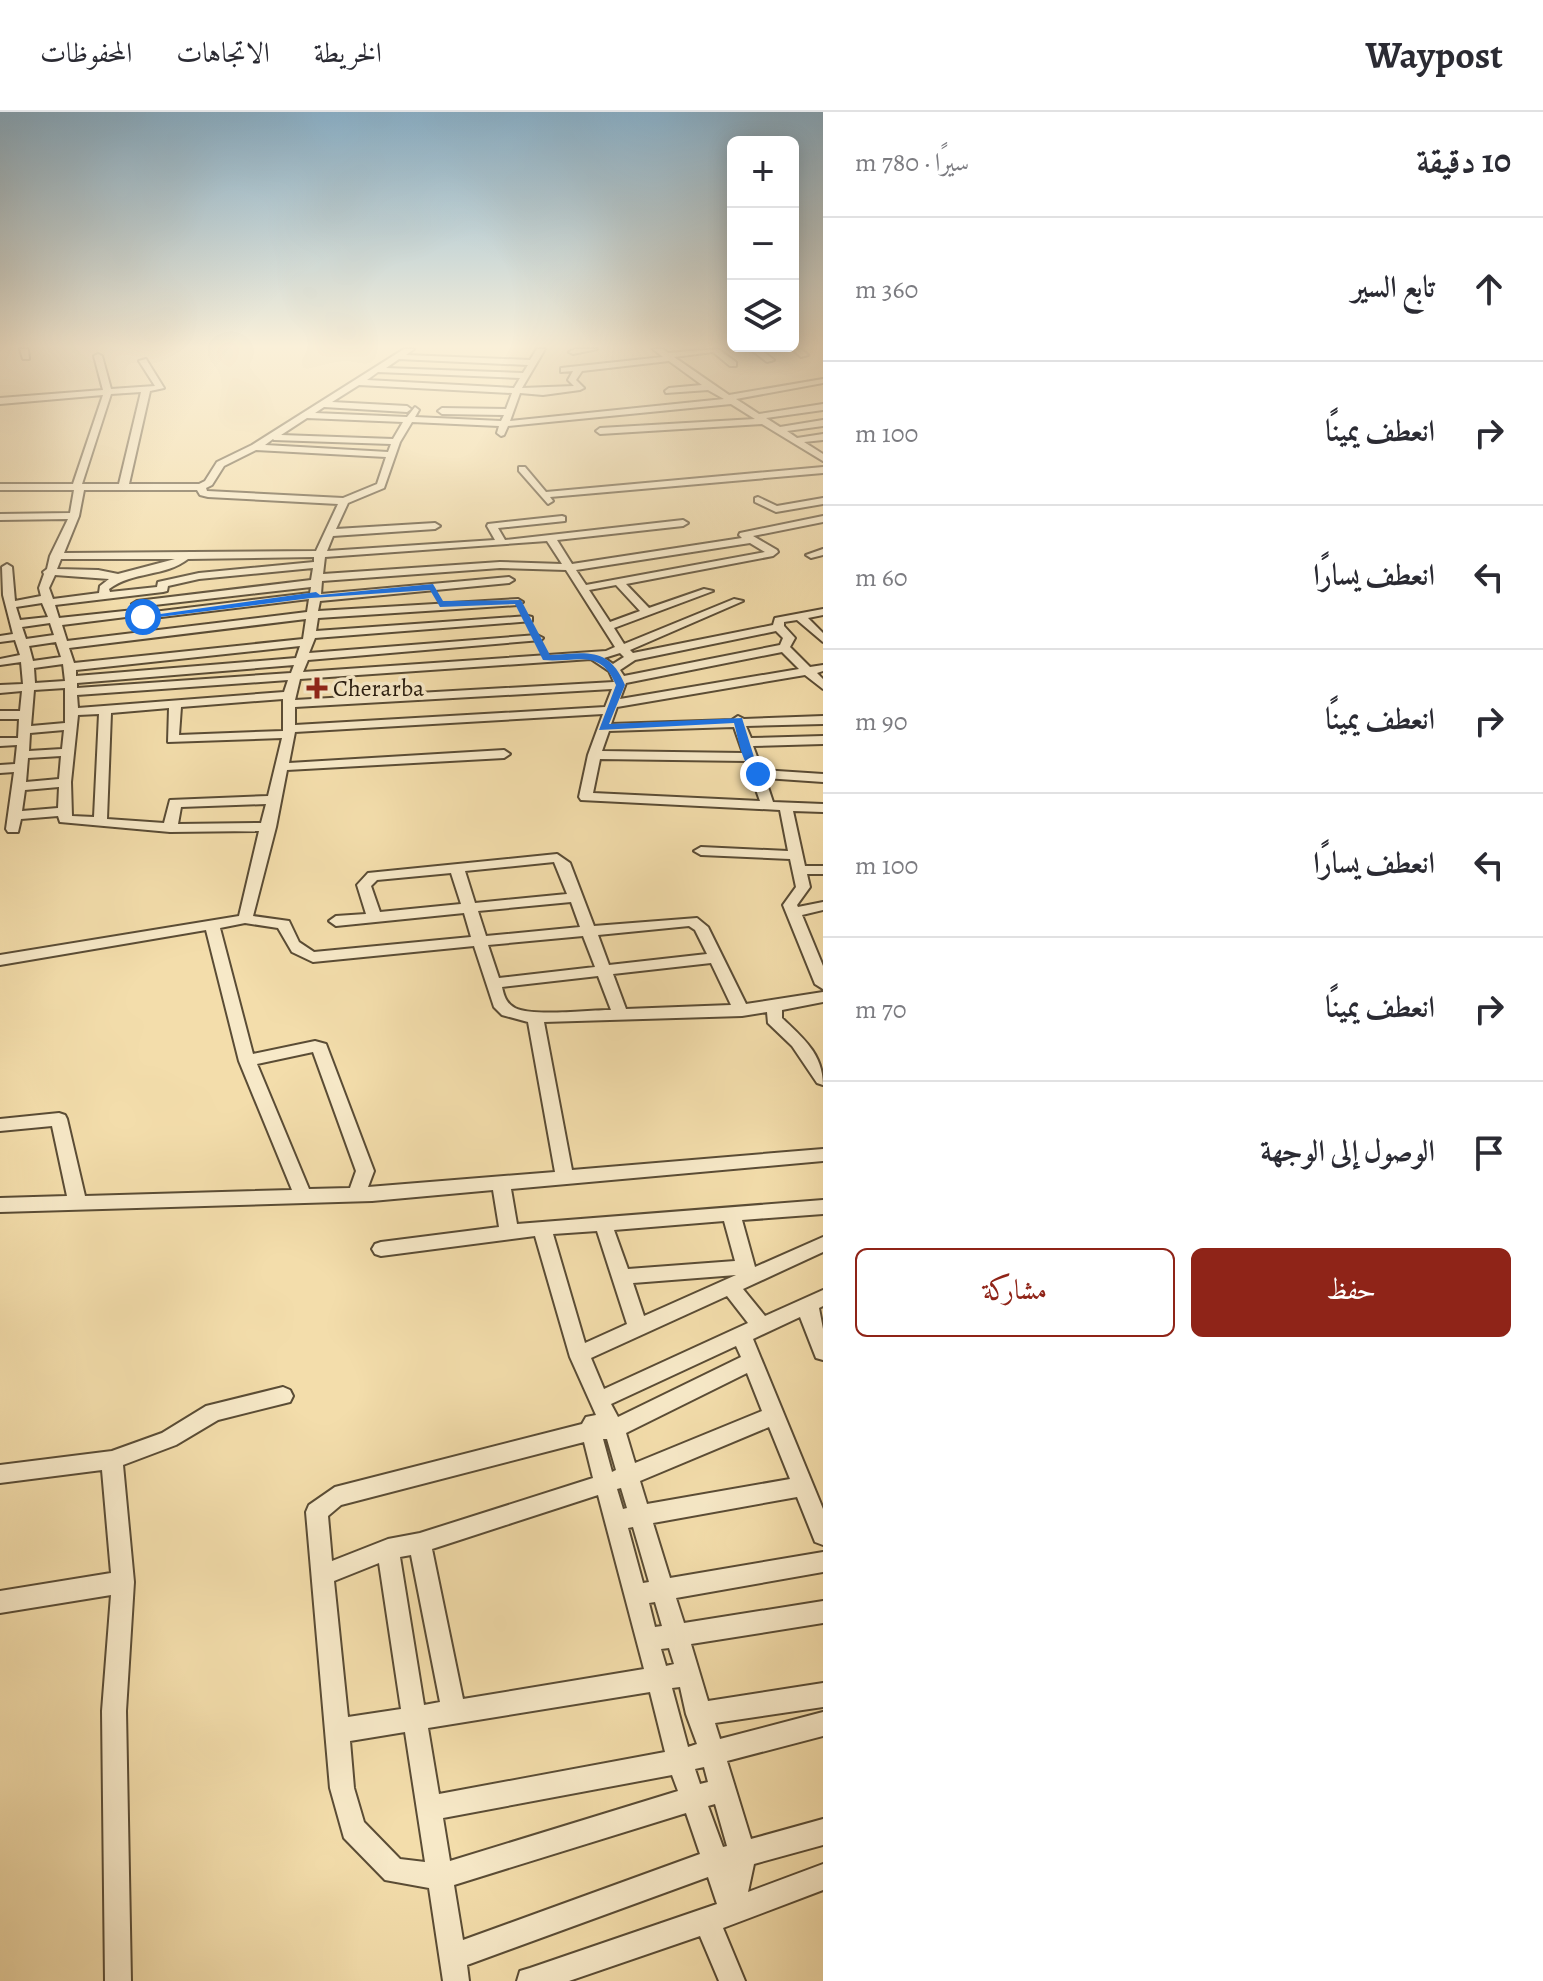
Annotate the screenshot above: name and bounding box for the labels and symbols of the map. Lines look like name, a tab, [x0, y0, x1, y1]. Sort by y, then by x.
route start	[125, 599, 161, 635]
place label: Cherarba	[333, 672, 425, 704]
marker: Cherarba	[308, 679, 326, 697]
route end	[740, 756, 776, 792]

